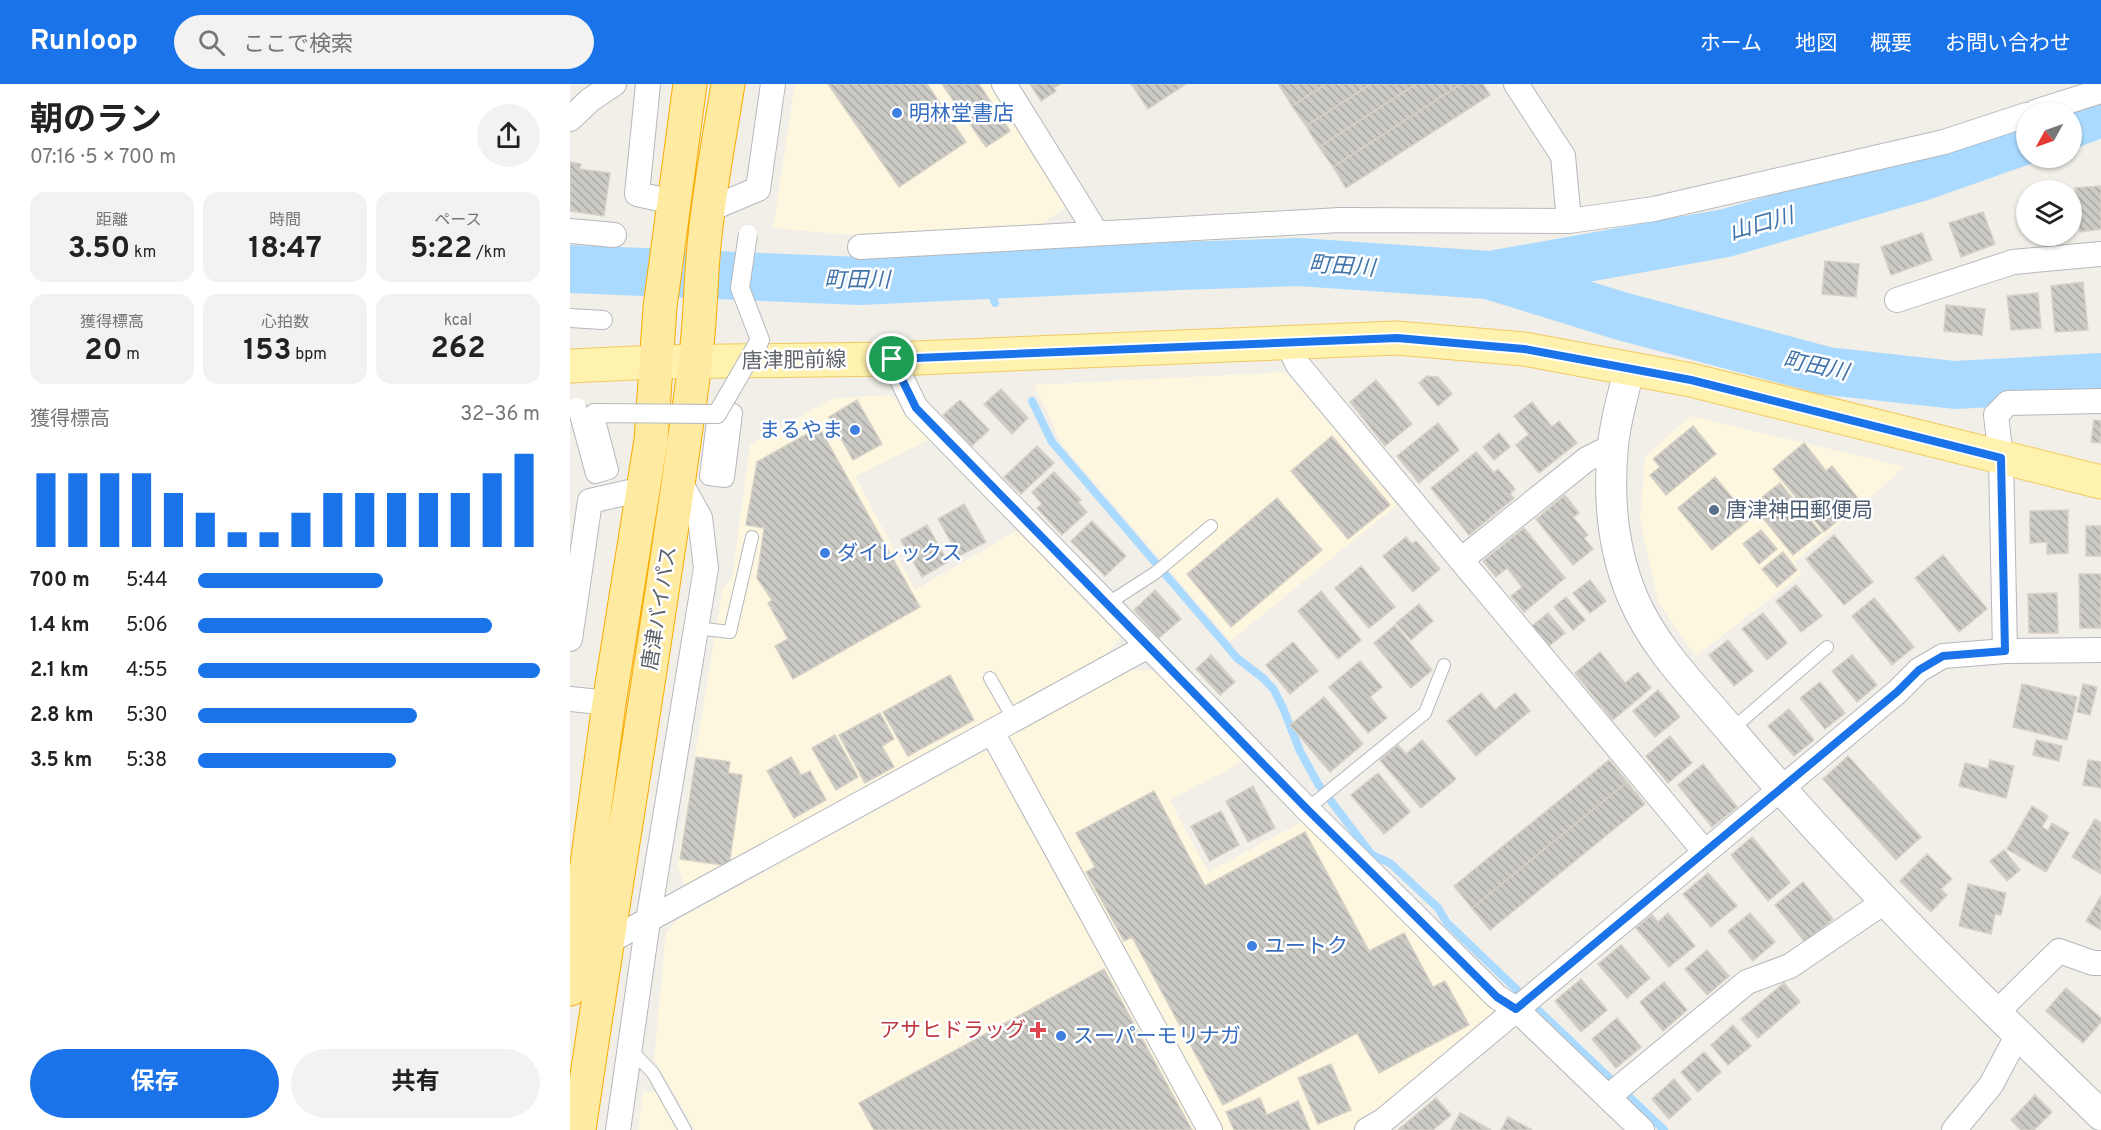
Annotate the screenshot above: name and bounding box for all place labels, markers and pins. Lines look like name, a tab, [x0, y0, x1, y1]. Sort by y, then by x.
place label: 明林堂書店	[909, 101, 1014, 128]
marker: 明林堂書店	[890, 106, 904, 120]
pin	[866, 333, 917, 384]
place label: まるやま	[759, 418, 843, 445]
marker: まるやま	[848, 423, 862, 437]
place label: 唐津神田郵便局	[1726, 498, 1873, 525]
marker: 唐津神田郵便局	[1707, 503, 1721, 517]
place label: ダイレックス	[837, 541, 962, 568]
marker: ダイレックス	[818, 546, 832, 560]
place label: ユートク	[1264, 934, 1348, 961]
marker: ユートク	[1245, 939, 1259, 953]
place label: アサヒドラッグ	[879, 1018, 1026, 1045]
marker: アサヒドラッグ	[1031, 1023, 1045, 1037]
place label: スーパーモリナガ	[1073, 1024, 1241, 1051]
marker: スーパーモリナガ	[1054, 1029, 1068, 1043]

